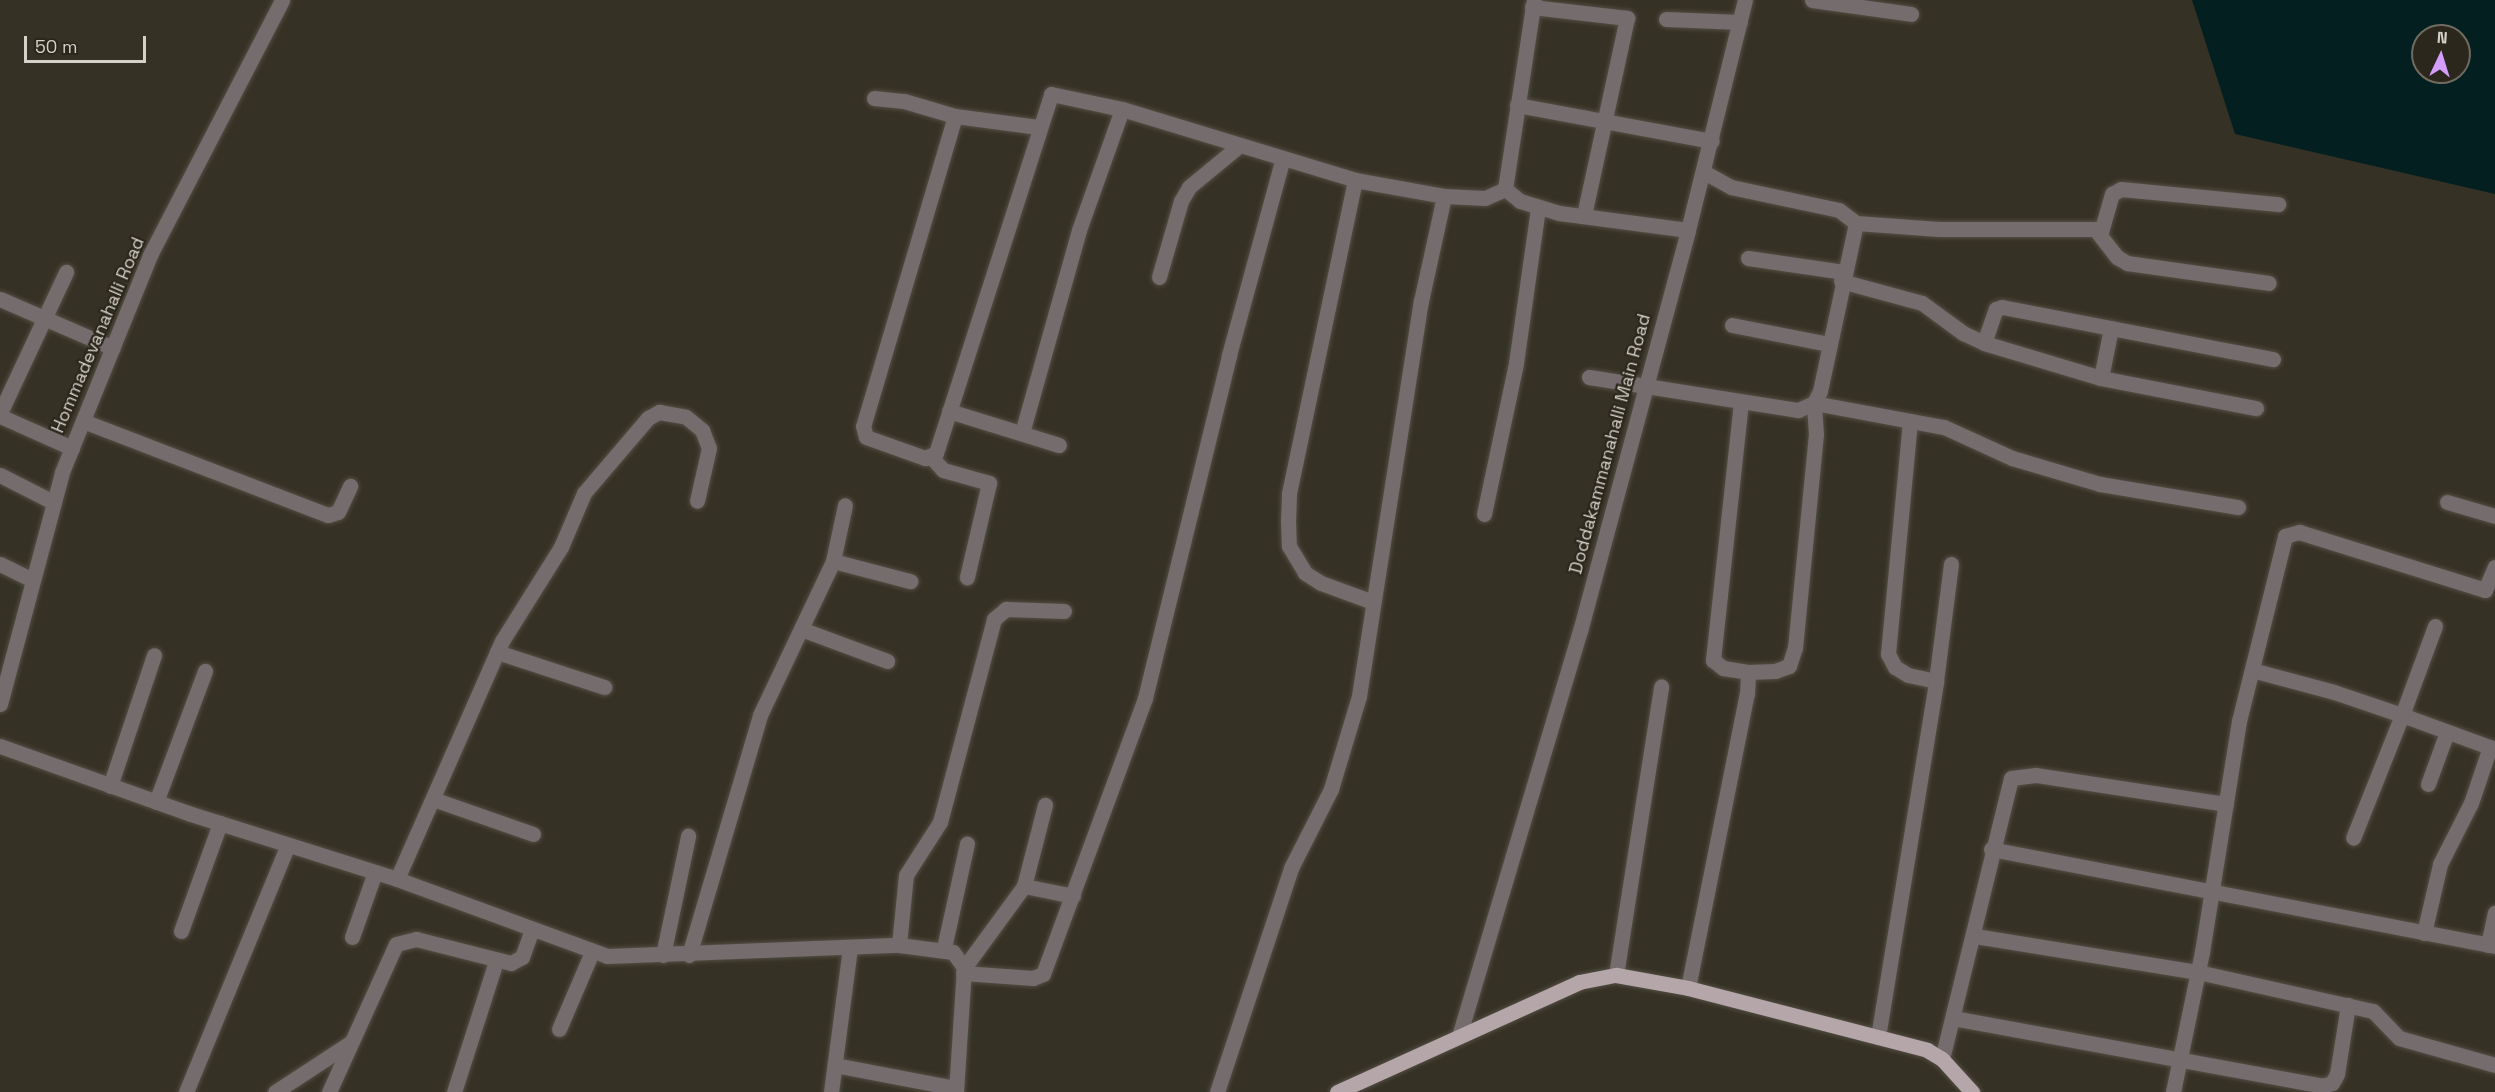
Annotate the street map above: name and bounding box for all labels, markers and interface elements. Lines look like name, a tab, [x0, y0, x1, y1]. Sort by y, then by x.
scale bar	[27, 24, 148, 62]
north arrow	[2411, 24, 2471, 84]
text: N	[2436, 27, 2448, 48]
text: 50 m	[35, 35, 77, 58]
street label: Hommadevanahalli Road	[47, 234, 149, 436]
street label: Doddakammanahalli Main Road	[1565, 312, 1655, 576]

